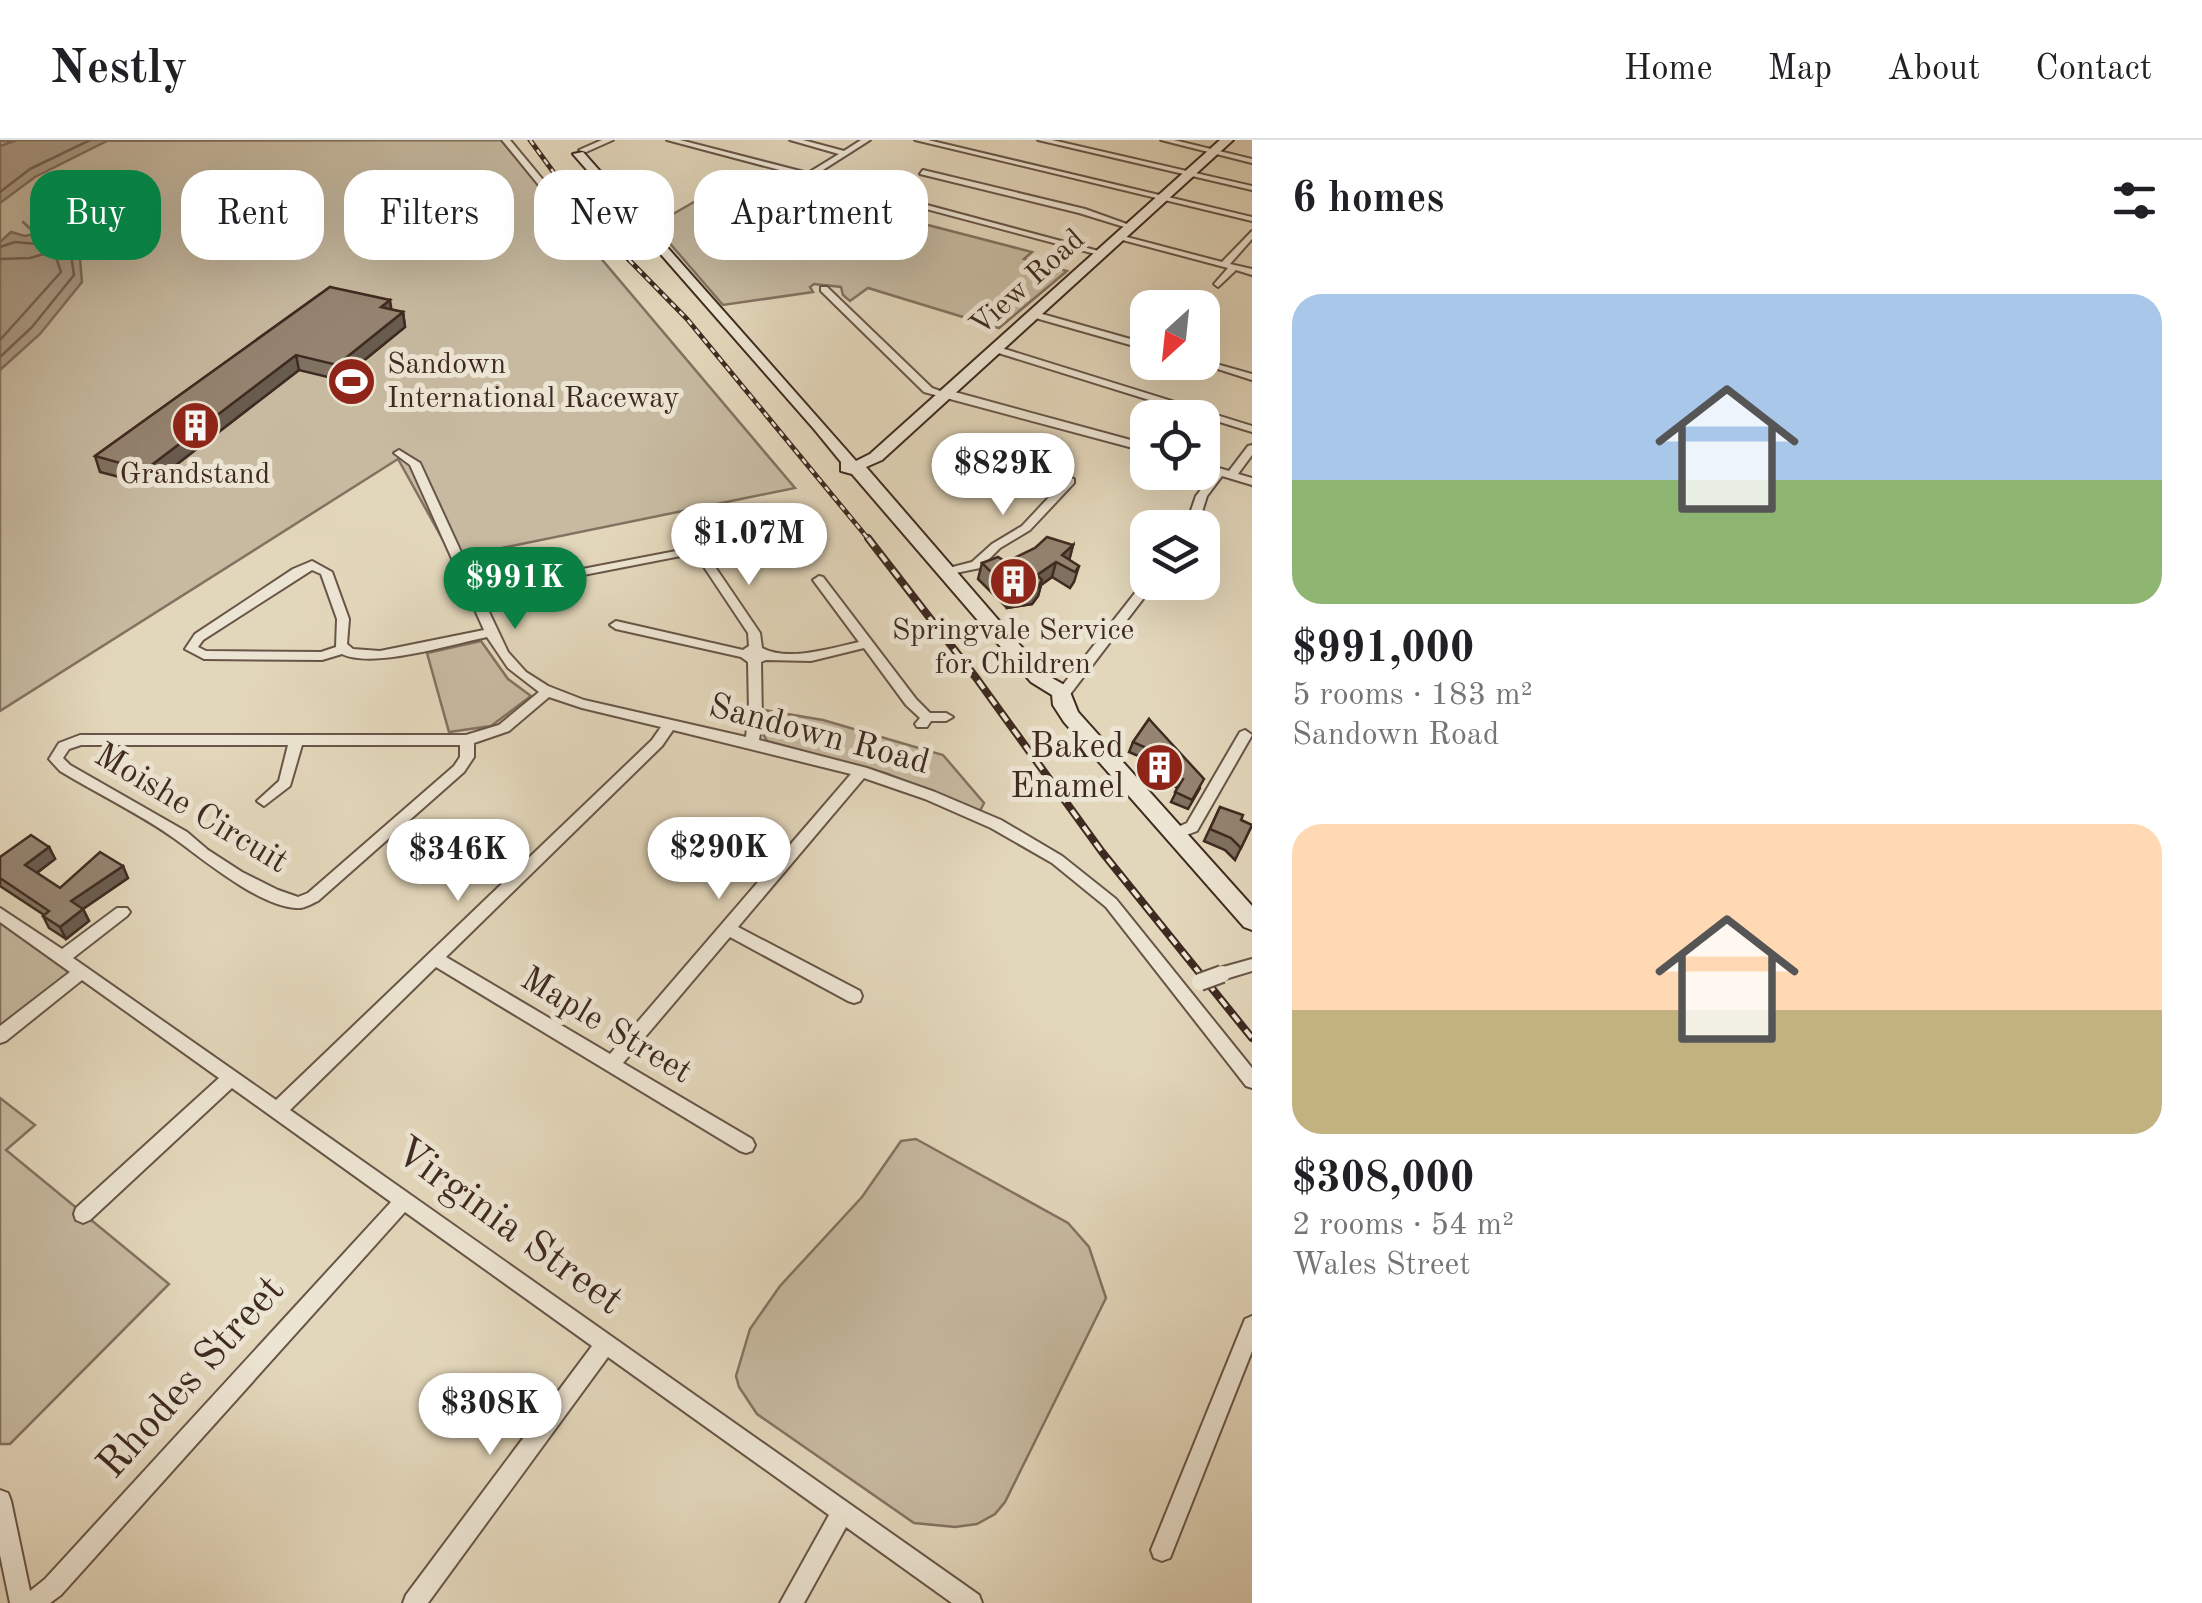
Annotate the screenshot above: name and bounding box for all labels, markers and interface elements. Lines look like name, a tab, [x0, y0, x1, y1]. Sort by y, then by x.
text: Nestly	[50, 45, 187, 93]
text: Home	[1624, 52, 1713, 87]
text: Map	[1768, 52, 1832, 87]
text: About	[1887, 52, 1980, 87]
text: Contact	[2035, 52, 2152, 87]
chip: Buy	[30, 170, 161, 260]
chip: Rent	[181, 170, 324, 260]
chip: Filters	[344, 170, 514, 260]
chip: New	[534, 170, 674, 260]
chip: Apartment	[694, 170, 928, 260]
icon: filters	[2107, 173, 2162, 228]
text: 6 homes	[1292, 179, 1444, 221]
street label: View Road	[965, 224, 1091, 342]
north arrow	[1130, 290, 1220, 380]
map controls	[1130, 290, 1220, 600]
place label: Sandown International Raceway	[387, 350, 679, 414]
sports icon: Sandown International Raceway	[326, 356, 378, 408]
icon: home	[1637, 359, 1817, 539]
building icon: Grandstand	[169, 400, 221, 452]
button: locate	[1130, 400, 1220, 490]
pin: $829K	[933, 433, 1073, 518]
text: $829K	[954, 449, 1052, 481]
place label: Grandstand	[120, 460, 270, 490]
pin: $1.07M	[668, 503, 830, 588]
button: layers	[1130, 510, 1220, 600]
text: $1.07M	[693, 519, 805, 551]
pin: $991K	[445, 547, 585, 632]
building icon: Springvale Service for Children	[987, 556, 1039, 608]
text: $991K	[466, 563, 564, 595]
place label: Springvale Service for Children	[892, 616, 1134, 680]
text: $991,000	[1292, 629, 1474, 671]
text: 5 rooms · 183 m²	[1292, 680, 1533, 712]
street label: Sandown Road	[705, 689, 933, 781]
text: Sandown Road	[1292, 720, 1499, 752]
place label: Baked Enamel	[1010, 730, 1124, 805]
street label: Moishe Circuit	[88, 738, 294, 880]
building icon: Baked Enamel	[1133, 741, 1185, 793]
pin: $290K	[649, 817, 789, 902]
pin: $346K	[388, 819, 528, 904]
text: $290K	[670, 833, 768, 865]
text: $346K	[409, 835, 507, 867]
icon: home	[1637, 889, 1817, 1069]
street label: Maple Street	[514, 961, 698, 1091]
street label: Virginia Street	[386, 1130, 630, 1324]
text: $308,000	[1292, 1159, 1474, 1201]
text: 2 rooms · 54 m²	[1292, 1210, 1514, 1242]
text: Wales Street	[1292, 1250, 1470, 1282]
street label: Rhodes Street	[91, 1269, 293, 1487]
pin: $308K	[420, 1373, 560, 1458]
text: $308K	[441, 1389, 539, 1421]

